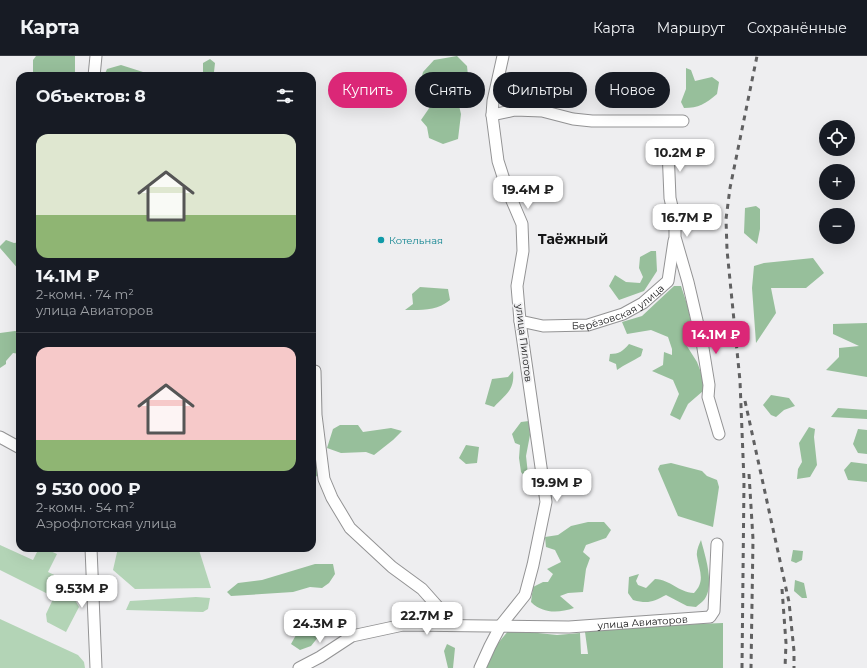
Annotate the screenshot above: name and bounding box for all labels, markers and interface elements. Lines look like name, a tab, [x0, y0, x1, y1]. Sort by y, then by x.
text: Карта	[20, 16, 80, 39]
text: Карта	[593, 19, 635, 37]
text: Маршрут	[657, 19, 725, 37]
text: Сохранённые	[747, 19, 847, 37]
chip: Купить	[328, 72, 407, 108]
chip: Снять	[415, 72, 485, 108]
chip: Фильтры	[493, 72, 587, 108]
chip: Новое	[595, 72, 670, 108]
icon: filters	[274, 85, 296, 107]
text: Объектов: 8	[36, 86, 146, 106]
map controls	[819, 120, 855, 244]
button: locate	[819, 120, 855, 156]
pin: 10.2M ₽	[643, 139, 717, 173]
text: 10.2M ₽	[654, 144, 706, 160]
icon: home	[130, 160, 202, 232]
button: +	[819, 164, 855, 200]
pin: 19.4M ₽	[491, 176, 565, 210]
text: 19.4M ₽	[502, 181, 554, 197]
pin: 16.7M ₽	[650, 204, 724, 238]
button: −	[819, 208, 855, 244]
text: 16.7M ₽	[662, 209, 712, 225]
district label: Таёжный	[538, 230, 608, 248]
place label: Котельная	[389, 234, 443, 247]
marker: Котельная	[376, 235, 386, 245]
text: 14.1M ₽	[36, 266, 100, 286]
street label: Берёзовская улица	[572, 281, 667, 332]
text: 2-комн. · 74 m²	[36, 286, 134, 302]
text: улица Авиаторов	[36, 302, 153, 318]
street label: улица Пилотов	[513, 302, 535, 383]
pin: 14.1M ₽	[679, 321, 753, 355]
text: 14.1M ₽	[692, 326, 740, 342]
icon: home	[130, 373, 202, 445]
pin: 19.9M ₽	[520, 469, 594, 503]
text: 19.9M ₽	[531, 474, 583, 490]
text: 9 530 000 ₽	[36, 479, 141, 499]
text: 2-комн. · 54 m²	[36, 499, 134, 515]
text: Аэрофлотская улица	[36, 515, 177, 531]
pin: 9.53M ₽	[45, 575, 119, 609]
text: 9.53M ₽	[55, 580, 109, 596]
pin: 22.7M ₽	[390, 602, 464, 636]
text: 22.7M ₽	[401, 607, 453, 623]
pin: 24.3M ₽	[283, 610, 357, 644]
street label: улица Авиаторов	[596, 612, 688, 632]
text: 24.3M ₽	[293, 615, 347, 631]

